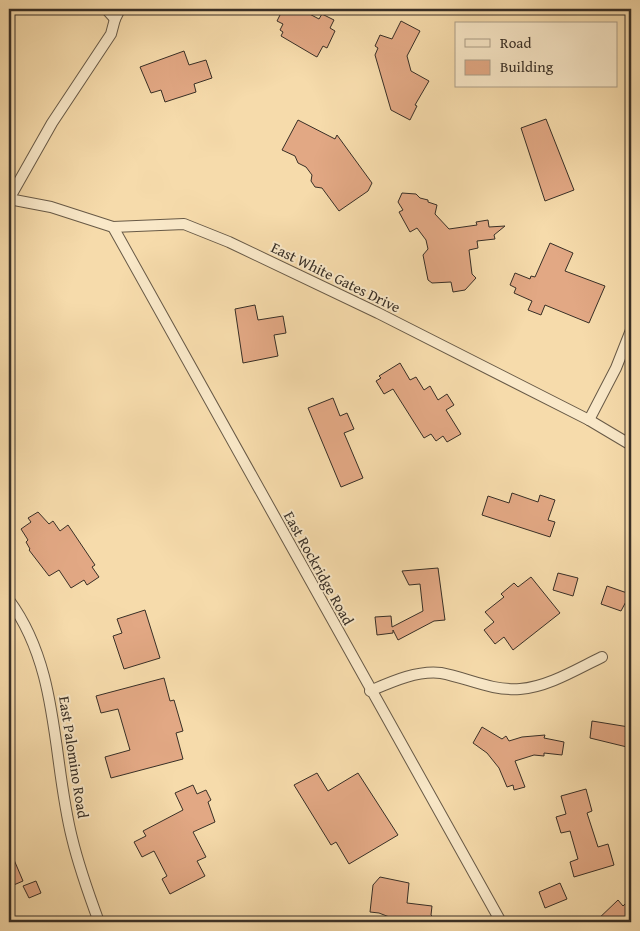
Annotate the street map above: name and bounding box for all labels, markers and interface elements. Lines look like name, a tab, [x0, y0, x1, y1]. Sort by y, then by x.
legend	[455, 22, 618, 88]
text: Road	[500, 32, 531, 53]
text: Building	[500, 56, 554, 77]
street label: East White Gates Drive	[268, 237, 404, 317]
street label: East Rockridge Road	[279, 507, 359, 629]
street label: East Palomino Road	[54, 694, 94, 820]

